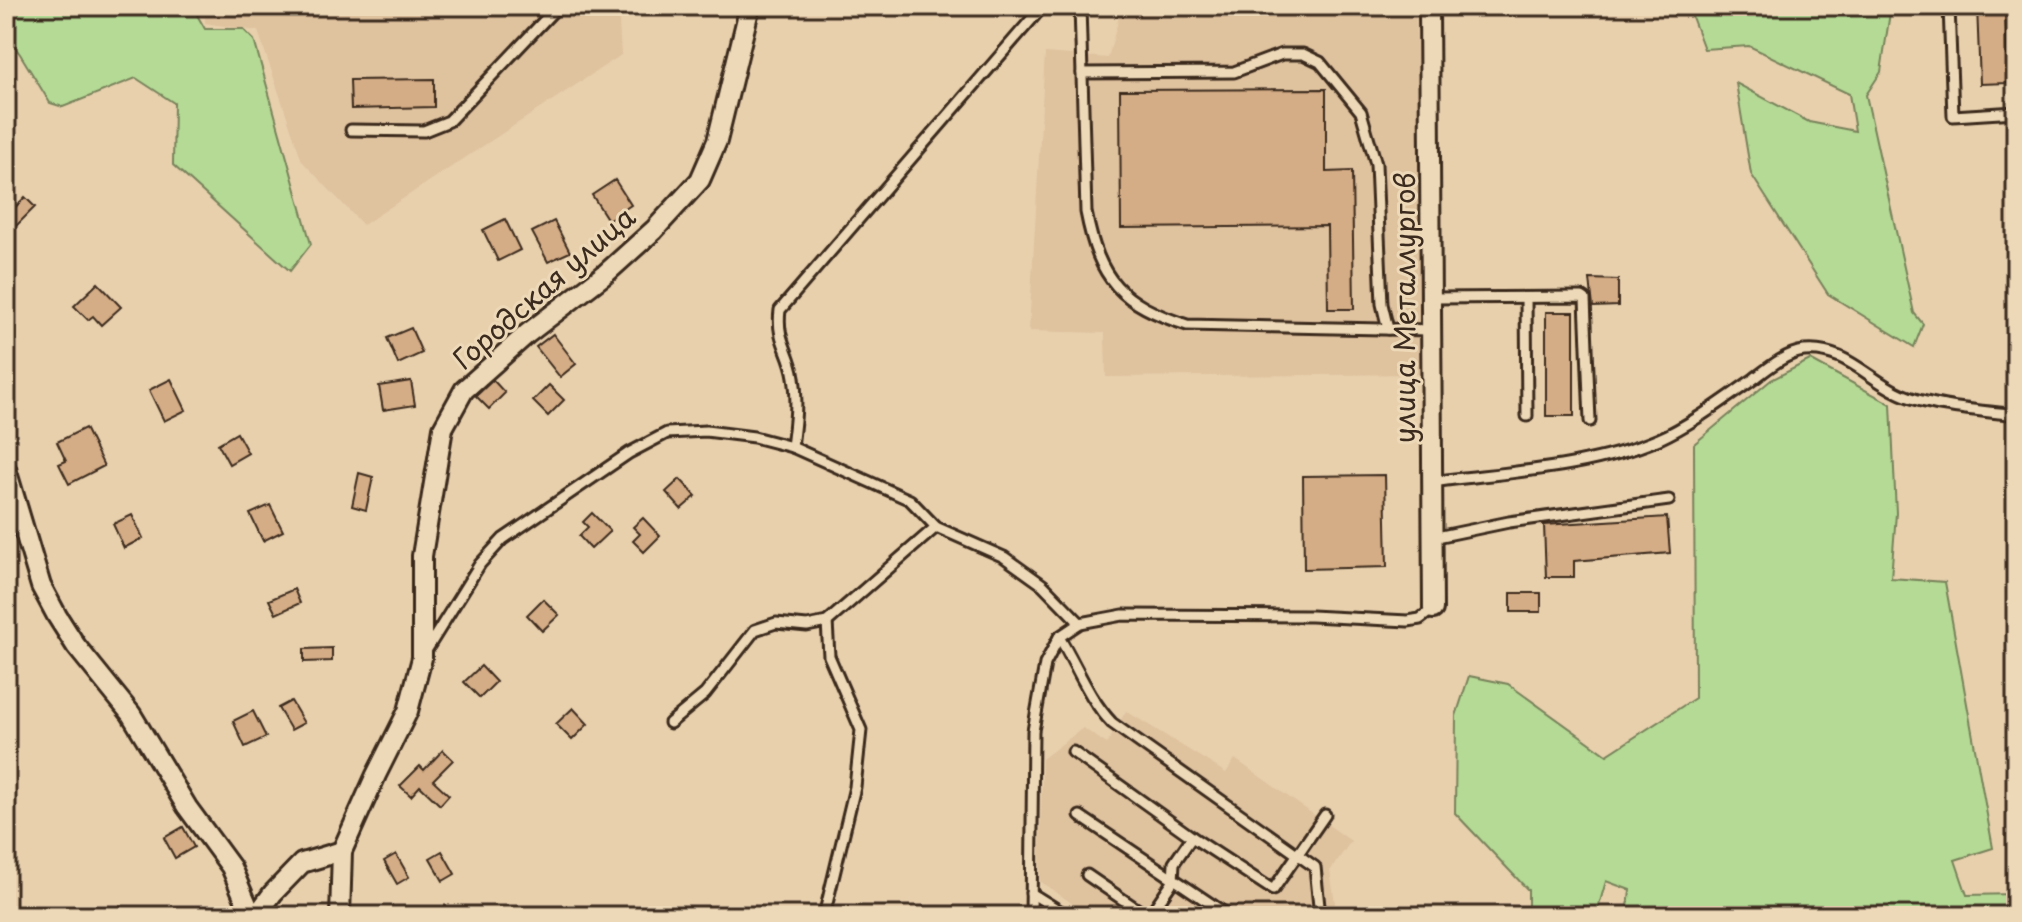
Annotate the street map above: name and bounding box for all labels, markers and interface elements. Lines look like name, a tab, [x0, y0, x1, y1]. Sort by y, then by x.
street label: улица Металлургов	[1382, 172, 1425, 444]
street label: Городская улица	[442, 195, 644, 379]

